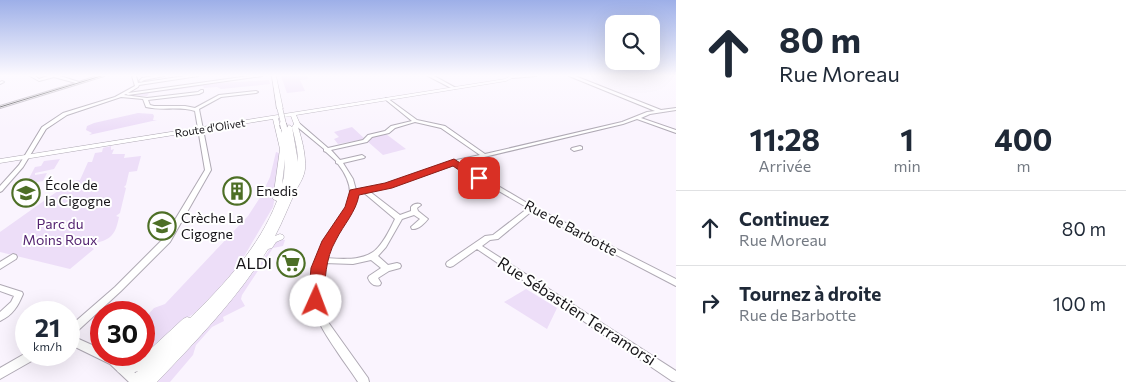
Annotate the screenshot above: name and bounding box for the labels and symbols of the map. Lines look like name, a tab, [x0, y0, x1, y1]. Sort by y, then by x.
street label: Route d'Olivet	[174, 115, 246, 139]
pin	[458, 157, 500, 199]
place label: École de la Cigogne	[45, 176, 111, 209]
building icon: Enedis	[222, 176, 252, 206]
school or university icon: École de la Cigogne	[11, 178, 41, 208]
place label: Enedis	[256, 182, 298, 199]
street label: Rue de Barbotte	[522, 196, 621, 259]
place label: Crèche La Cigogne	[181, 209, 244, 242]
school or university icon: Crèche La Cigogne	[147, 211, 177, 241]
park label: Parc du Moins Roux	[23, 215, 98, 248]
supermarket icon: ALDI	[276, 248, 306, 278]
street label: Rue Sébastien Terramorsi	[495, 252, 660, 369]
place label: ALDI	[236, 253, 272, 272]
position arrow	[289, 274, 341, 326]
speed limit sign: 30	[90, 301, 155, 366]

